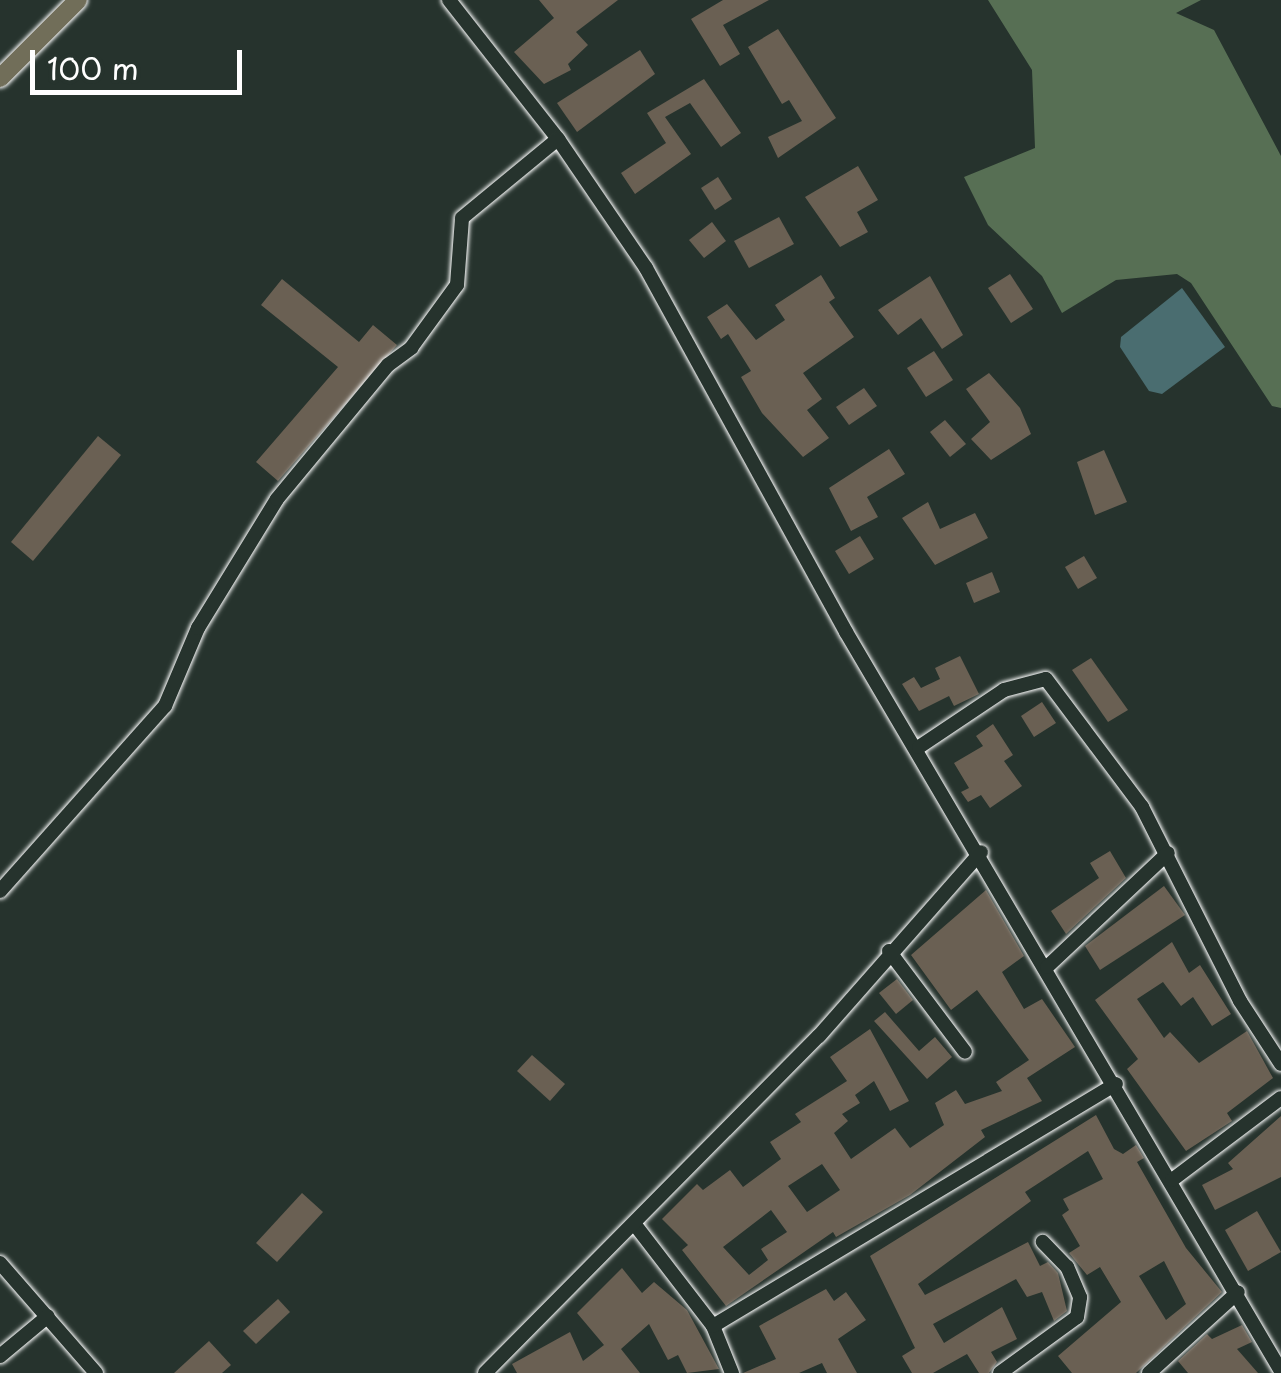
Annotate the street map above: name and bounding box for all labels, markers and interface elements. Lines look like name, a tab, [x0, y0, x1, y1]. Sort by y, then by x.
scale bar	[35, 30, 248, 92]
text: 100 m	[47, 45, 139, 90]

